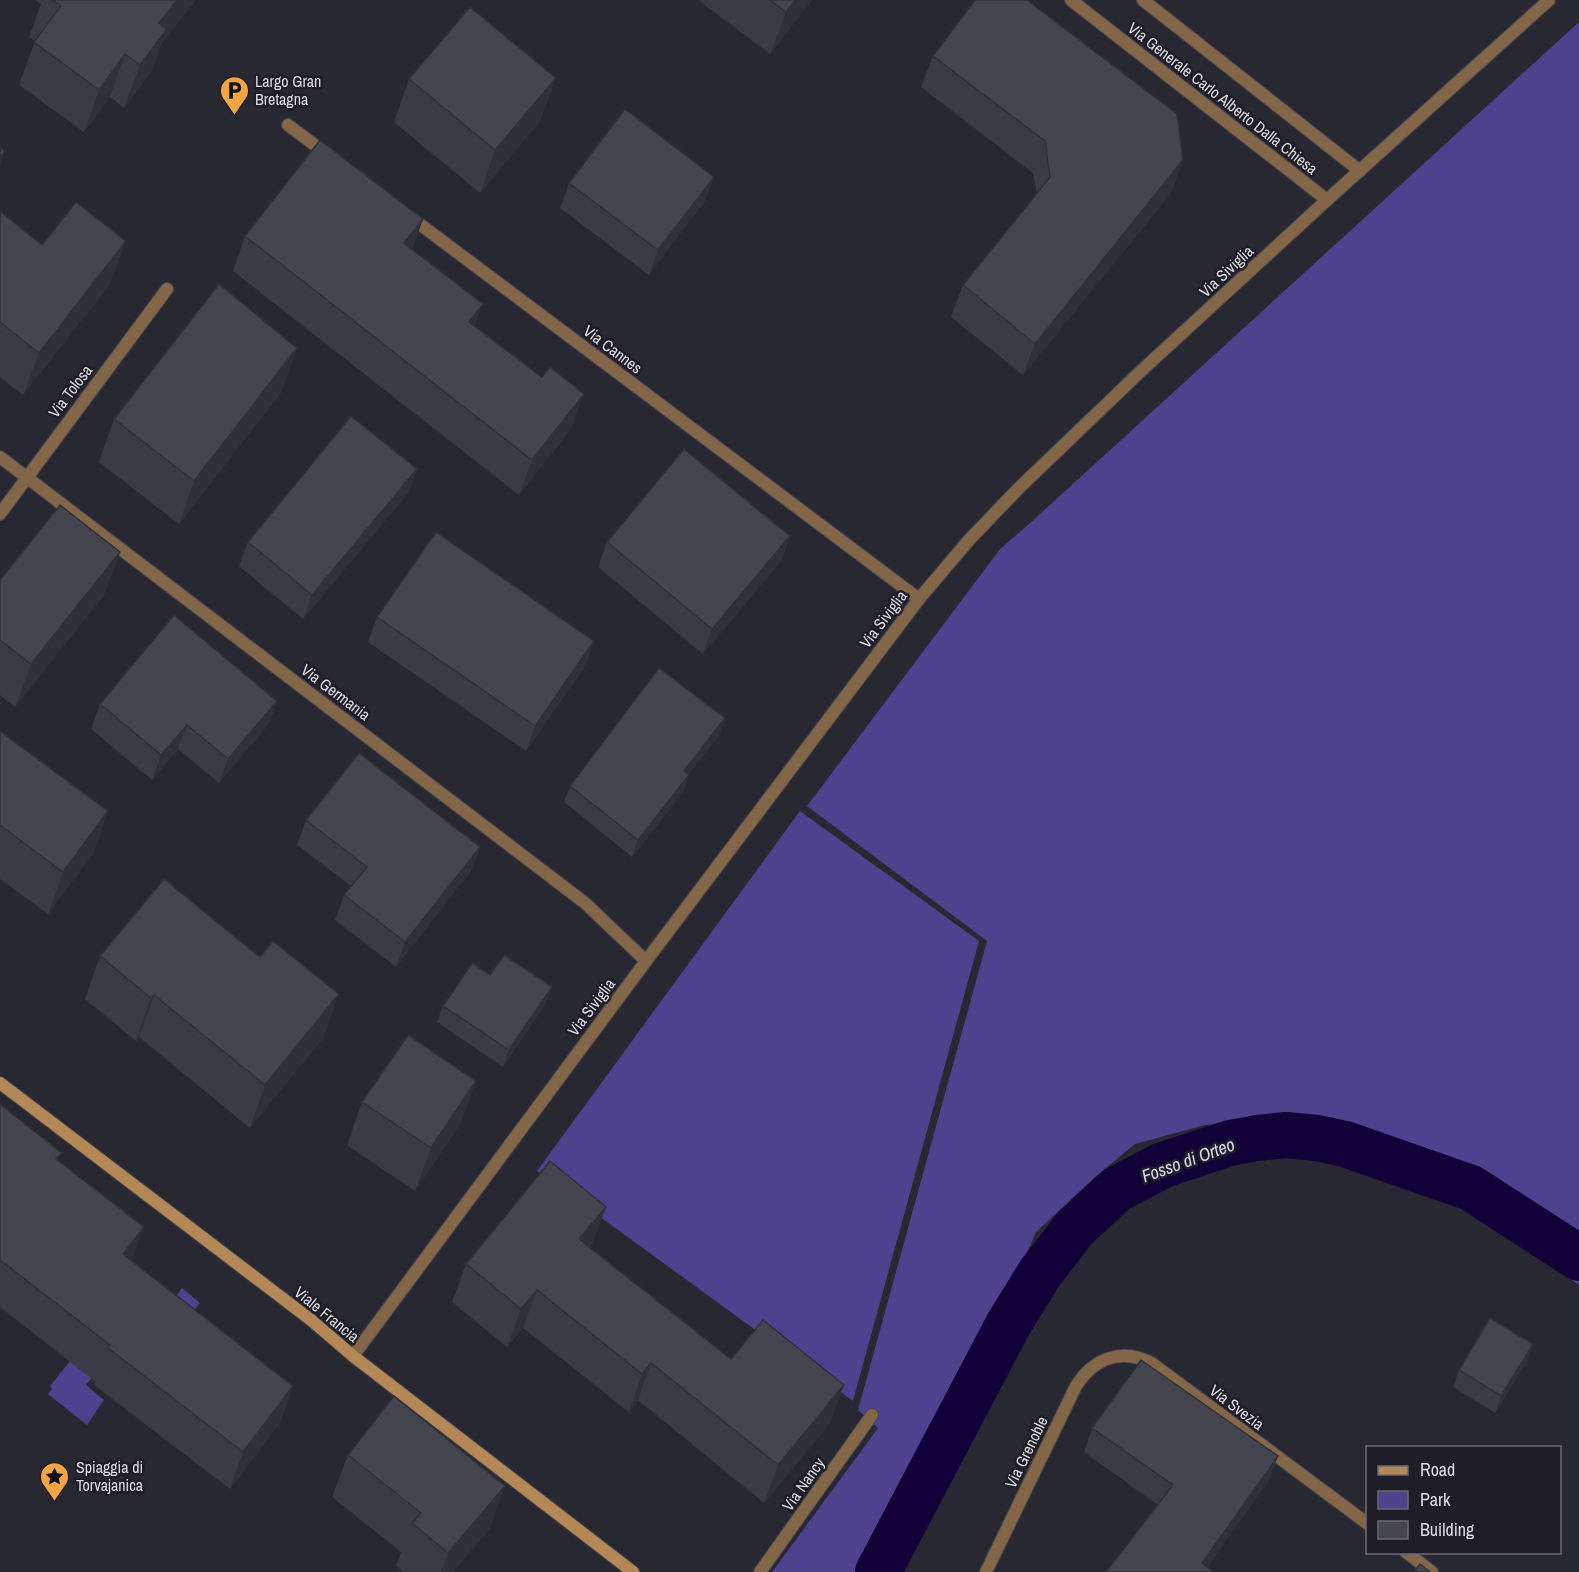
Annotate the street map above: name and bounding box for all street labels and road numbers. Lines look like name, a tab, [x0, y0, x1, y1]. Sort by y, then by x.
street label: Via Generale Carlo Alberto Dalla Chiesa	[1124, 17, 1323, 180]
street label: Via Siviglia	[1194, 240, 1258, 302]
street label: Via Cannes	[579, 320, 647, 378]
street label: Via Tolosa	[43, 360, 98, 422]
street label: Via Siviglia	[854, 585, 912, 652]
street label: Via Germania	[297, 659, 376, 726]
street label: Via Siviglia	[562, 973, 620, 1040]
street label: Viale Francia	[290, 1281, 365, 1347]
street label: Via Svezia	[1205, 1379, 1269, 1435]
street label: Via Grenoble	[999, 1413, 1053, 1491]
street label: Via Nancy	[777, 1453, 830, 1515]

